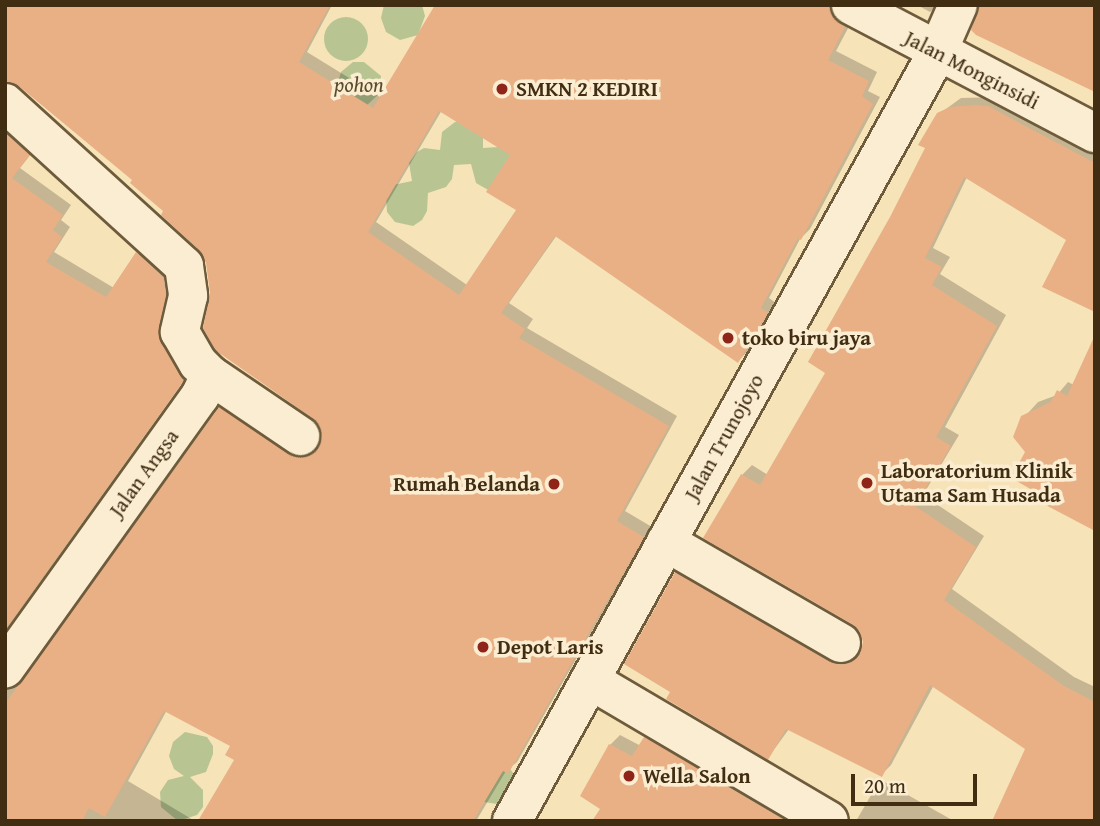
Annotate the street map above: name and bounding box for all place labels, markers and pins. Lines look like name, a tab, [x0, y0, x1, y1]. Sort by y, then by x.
place label: SMKN 2 KEDIRI	[516, 76, 658, 102]
marker: SMKN 2 KEDIRI	[494, 81, 510, 97]
place label: toko biru jaya	[742, 325, 871, 351]
marker: toko biru jaya	[720, 330, 736, 346]
place label: Laboratorium Klinik Utama Sam Husada	[881, 458, 1073, 508]
place label: Rumah Belanda	[393, 471, 540, 497]
marker: Laboratorium Klinik Utama Sam Husada	[859, 475, 875, 491]
marker: Rumah Belanda	[546, 476, 562, 492]
place label: Depot Laris	[497, 634, 604, 660]
marker: Depot Laris	[475, 639, 491, 655]
place label: Wella Salon	[643, 763, 751, 789]
marker: Wella Salon	[621, 768, 637, 784]

